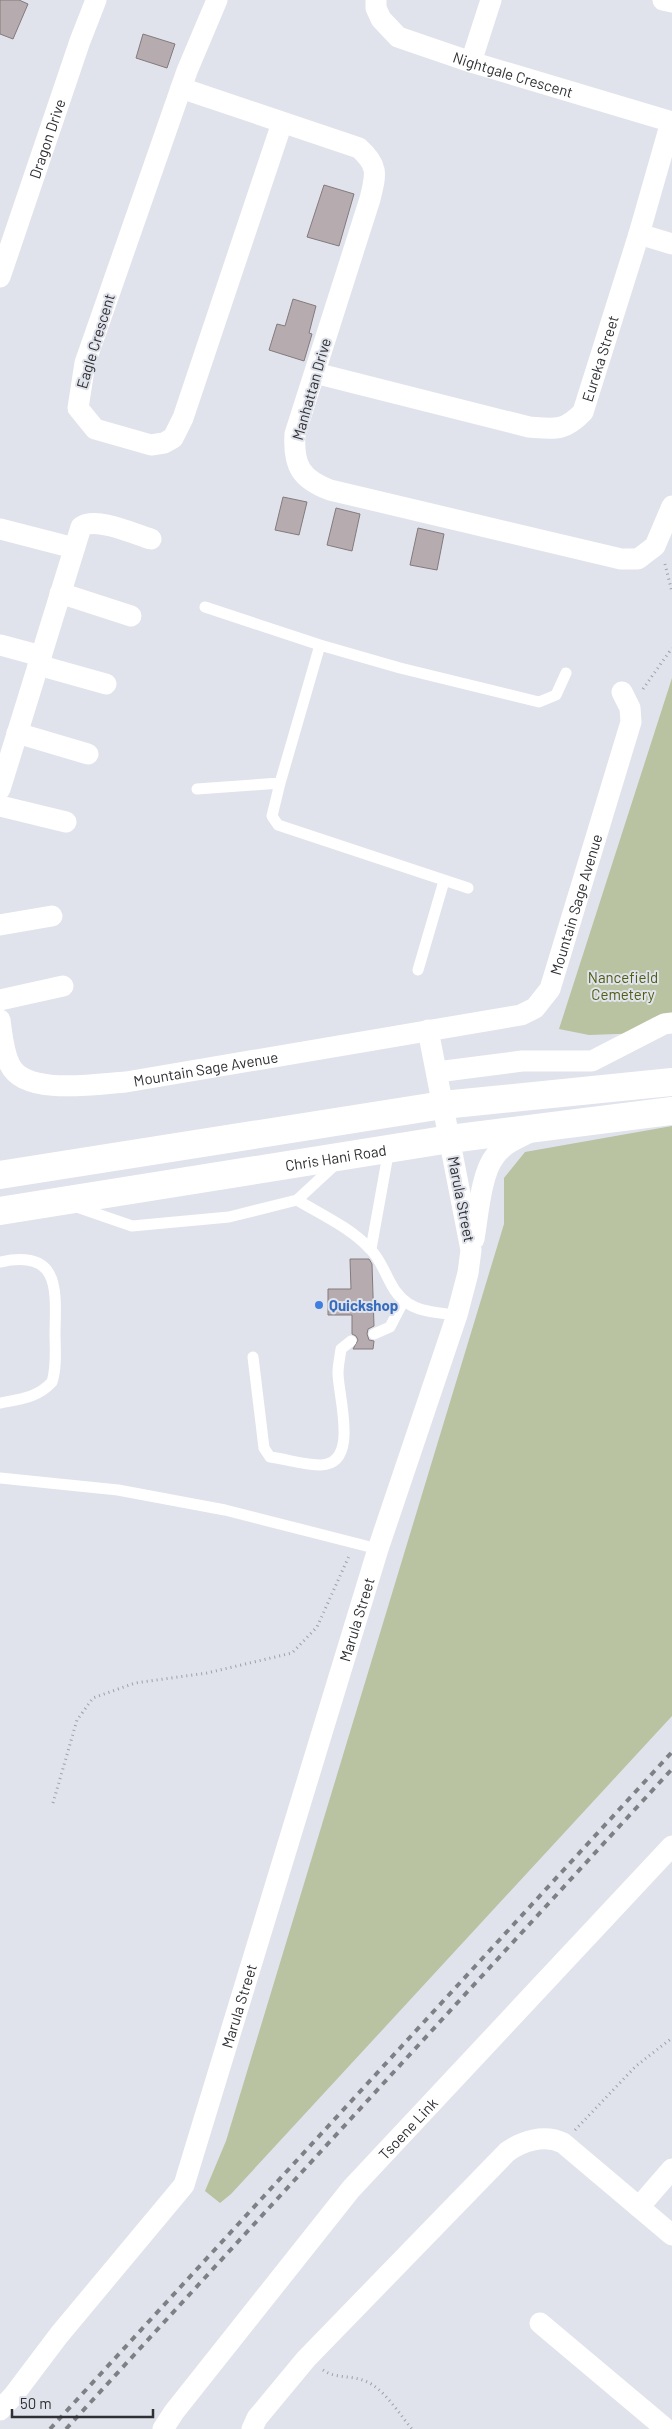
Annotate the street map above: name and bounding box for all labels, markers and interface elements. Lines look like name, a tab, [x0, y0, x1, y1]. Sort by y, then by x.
street label: Nightgale Crescent	[451, 48, 575, 101]
street label: Dragon Drive	[25, 96, 69, 181]
street label: Eagle Crescent	[72, 291, 118, 391]
street label: Eureka Street	[578, 313, 622, 404]
street label: Manhattan Drive	[288, 336, 334, 442]
street label: Mountain Sage Avenue	[546, 832, 605, 977]
park label: Nancefield Cemetery	[588, 968, 658, 1003]
street label: Mountain Sage Avenue	[132, 1047, 279, 1090]
street label: Chris Hani Road	[284, 1140, 388, 1174]
street label: Marula Street	[445, 1155, 479, 1243]
place label: Quickshop	[329, 1296, 398, 1314]
marker: Quickshop	[313, 1299, 325, 1311]
street label: Marula Street	[335, 1575, 378, 1664]
street label: Marula Street	[217, 1962, 260, 2050]
street label: Tsoene Link	[374, 2093, 441, 2163]
scale bar	[12, 2386, 154, 2418]
text: 50 m	[20, 2394, 52, 2412]

